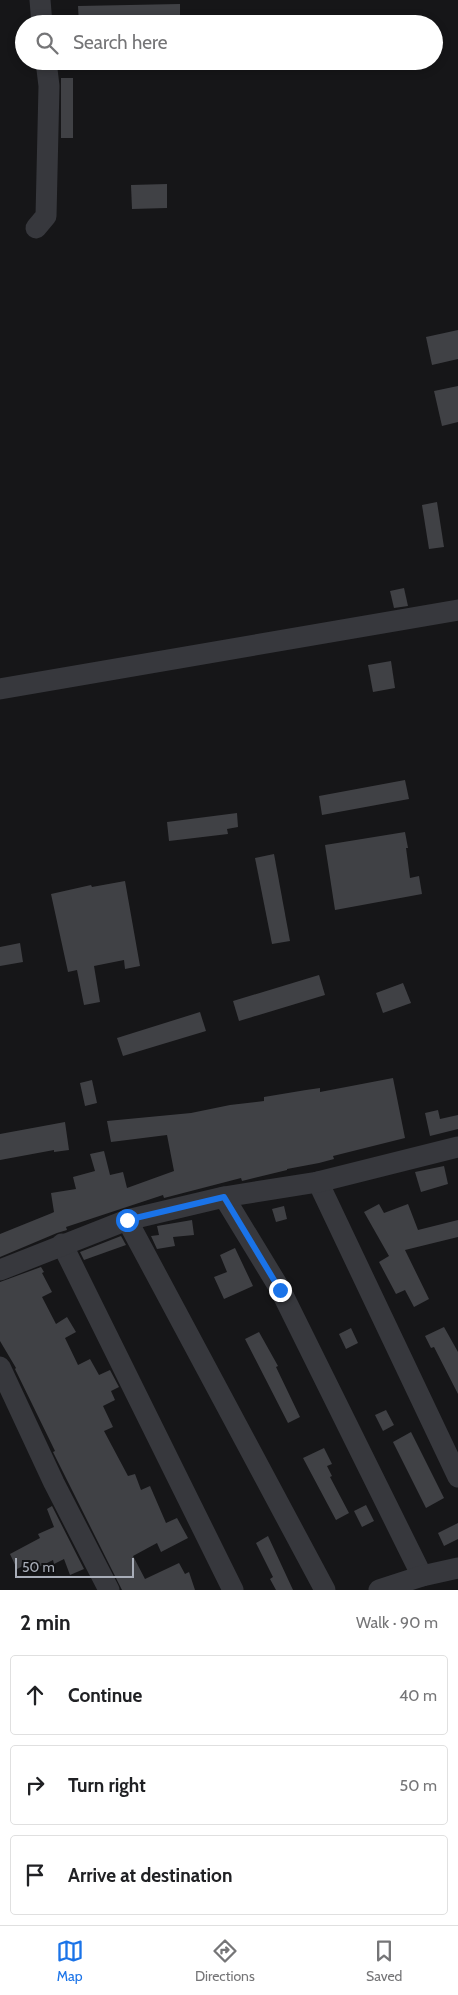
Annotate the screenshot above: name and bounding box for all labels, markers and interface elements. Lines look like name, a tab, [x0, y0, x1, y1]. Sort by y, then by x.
search box	[15, 15, 443, 70]
icon: search	[33, 29, 61, 57]
text: Search here	[73, 31, 167, 54]
route start	[116, 1209, 139, 1232]
route end	[269, 1279, 292, 1302]
scale bar	[15, 1555, 134, 1578]
text: 50 m	[22, 1558, 55, 1576]
text: 2 min	[20, 1610, 71, 1635]
text: Walk · 90 m	[356, 1613, 438, 1632]
icon: ahead	[21, 1681, 49, 1709]
text: Continue	[68, 1684, 142, 1707]
text: 40 m	[399, 1686, 437, 1705]
icon: right	[21, 1771, 49, 1799]
text: Turn right	[68, 1774, 146, 1797]
text: 50 m	[400, 1776, 437, 1795]
icon: arrive	[21, 1861, 49, 1889]
text: Arrive at destination	[68, 1864, 232, 1887]
tab: Map	[56, 1937, 84, 1985]
tab: Directions	[195, 1937, 255, 1985]
tab: Saved	[366, 1937, 402, 1985]

